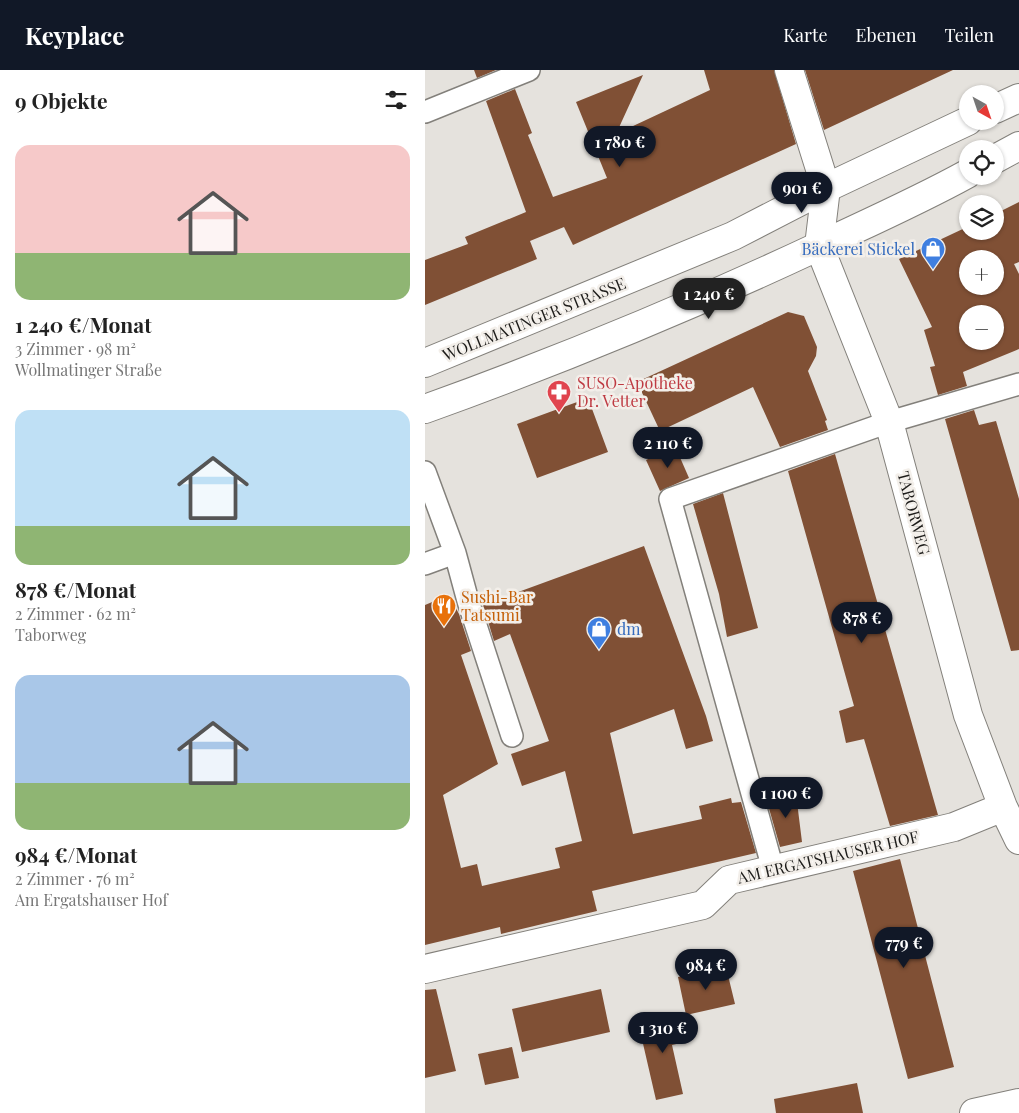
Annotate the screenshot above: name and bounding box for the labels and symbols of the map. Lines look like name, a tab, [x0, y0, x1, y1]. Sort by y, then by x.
north arrow	[959, 85, 1004, 130]
pin: 1 780 €	[574, 126, 666, 168]
pin: 901 €	[767, 172, 837, 214]
shop icon: Bäckerei Stickel	[920, 236, 946, 270]
place label: Bäckerei Stickel	[801, 238, 915, 259]
street label: WOLLMATINGER STRASSE	[438, 272, 628, 365]
pin: 1 240 €	[663, 278, 755, 320]
place label: SUSO-Apotheke Dr. Vetter	[577, 372, 693, 411]
pharmacy icon: SUSO-Apotheke Dr. Vetter	[546, 379, 572, 413]
pin: 2 110 €	[622, 426, 714, 469]
street label: TABORWEG	[893, 469, 936, 557]
place label: Sushi-Bar Tatsumi	[461, 586, 533, 625]
restaurant icon: Sushi-Bar Tatsumi	[431, 593, 457, 627]
pin: 878 €	[827, 602, 897, 644]
shop icon: dm	[586, 616, 612, 650]
place label: dm	[617, 618, 641, 639]
pin: 1 100 €	[740, 776, 832, 819]
street label: AM ERGATSHAUSER HOF	[734, 825, 921, 888]
pin: 779 €	[869, 926, 939, 969]
pin: 984 €	[671, 948, 741, 991]
pin: 1 310 €	[617, 1012, 709, 1054]

